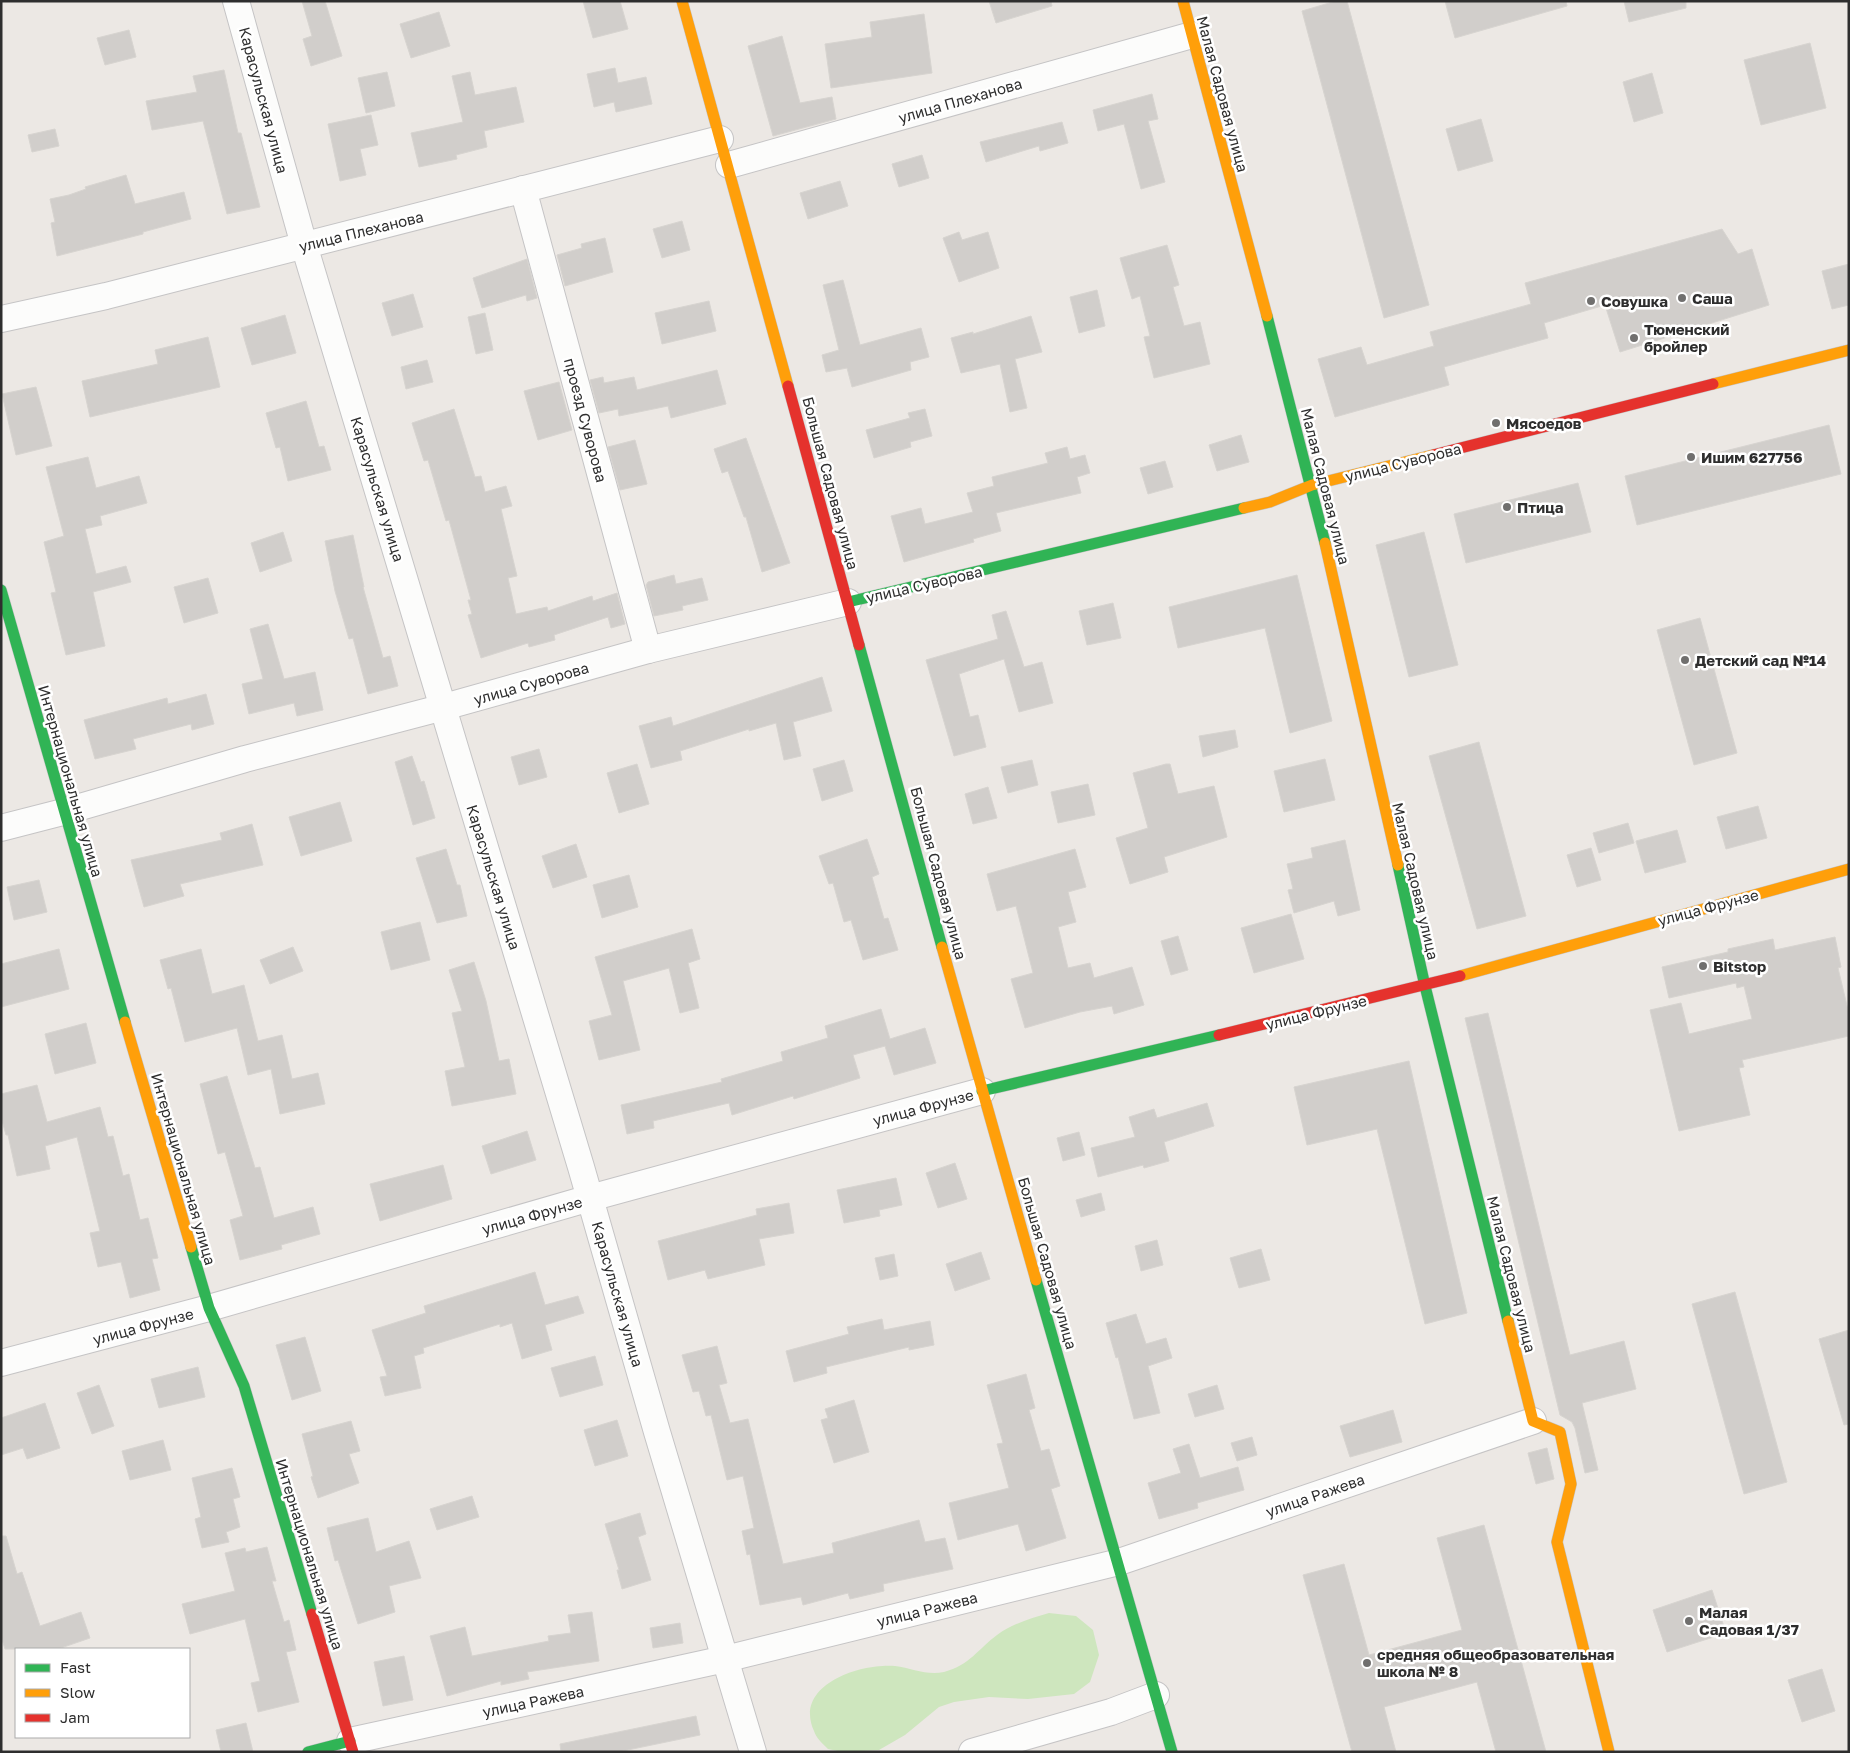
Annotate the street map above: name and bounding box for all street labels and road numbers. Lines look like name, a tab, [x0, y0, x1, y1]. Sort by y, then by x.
street label: Малая Садовая улица	[1193, 14, 1253, 174]
street label: Карасульская улица	[236, 25, 292, 175]
street label: улица Плеханова	[896, 74, 1024, 126]
street label: улица Плеханова	[297, 207, 425, 255]
street label: проезд Суворова	[561, 356, 611, 484]
street label: Большая Садовая улица	[799, 395, 863, 571]
street label: Малая Садовая улица	[1298, 406, 1354, 566]
street label: Карасульская улица	[347, 414, 409, 564]
street label: улица Суворова	[1343, 439, 1463, 485]
street label: улица Суворова	[864, 562, 984, 606]
street label: улица Суворова	[471, 658, 591, 708]
street label: Интернациональная улица	[35, 683, 107, 879]
street label: Большая Садовая улица	[907, 785, 971, 961]
street label: Малая Садовая улица	[1389, 801, 1443, 961]
street label: Карасульская улица	[463, 802, 525, 952]
street label: улица Фрунзе	[1656, 885, 1761, 929]
street label: улица Фрунзе	[1264, 991, 1369, 1033]
street label: Интернациональная улица	[148, 1071, 220, 1267]
street label: улица Фрунзе	[871, 1085, 976, 1129]
street label: Большая Садовая улица	[1015, 1175, 1081, 1351]
street label: улица Фрунзе	[480, 1192, 585, 1238]
street label: Малая Садовая улица	[1484, 1194, 1540, 1354]
street label: Карасульская улица	[589, 1219, 647, 1369]
street label: улица Фрунзе	[91, 1304, 196, 1348]
street label: Интернациональная улица	[272, 1456, 348, 1652]
street label: улица Ражева	[1263, 1470, 1367, 1520]
street label: улица Ражева	[875, 1588, 979, 1630]
street label: улица Ражева	[481, 1681, 585, 1721]

